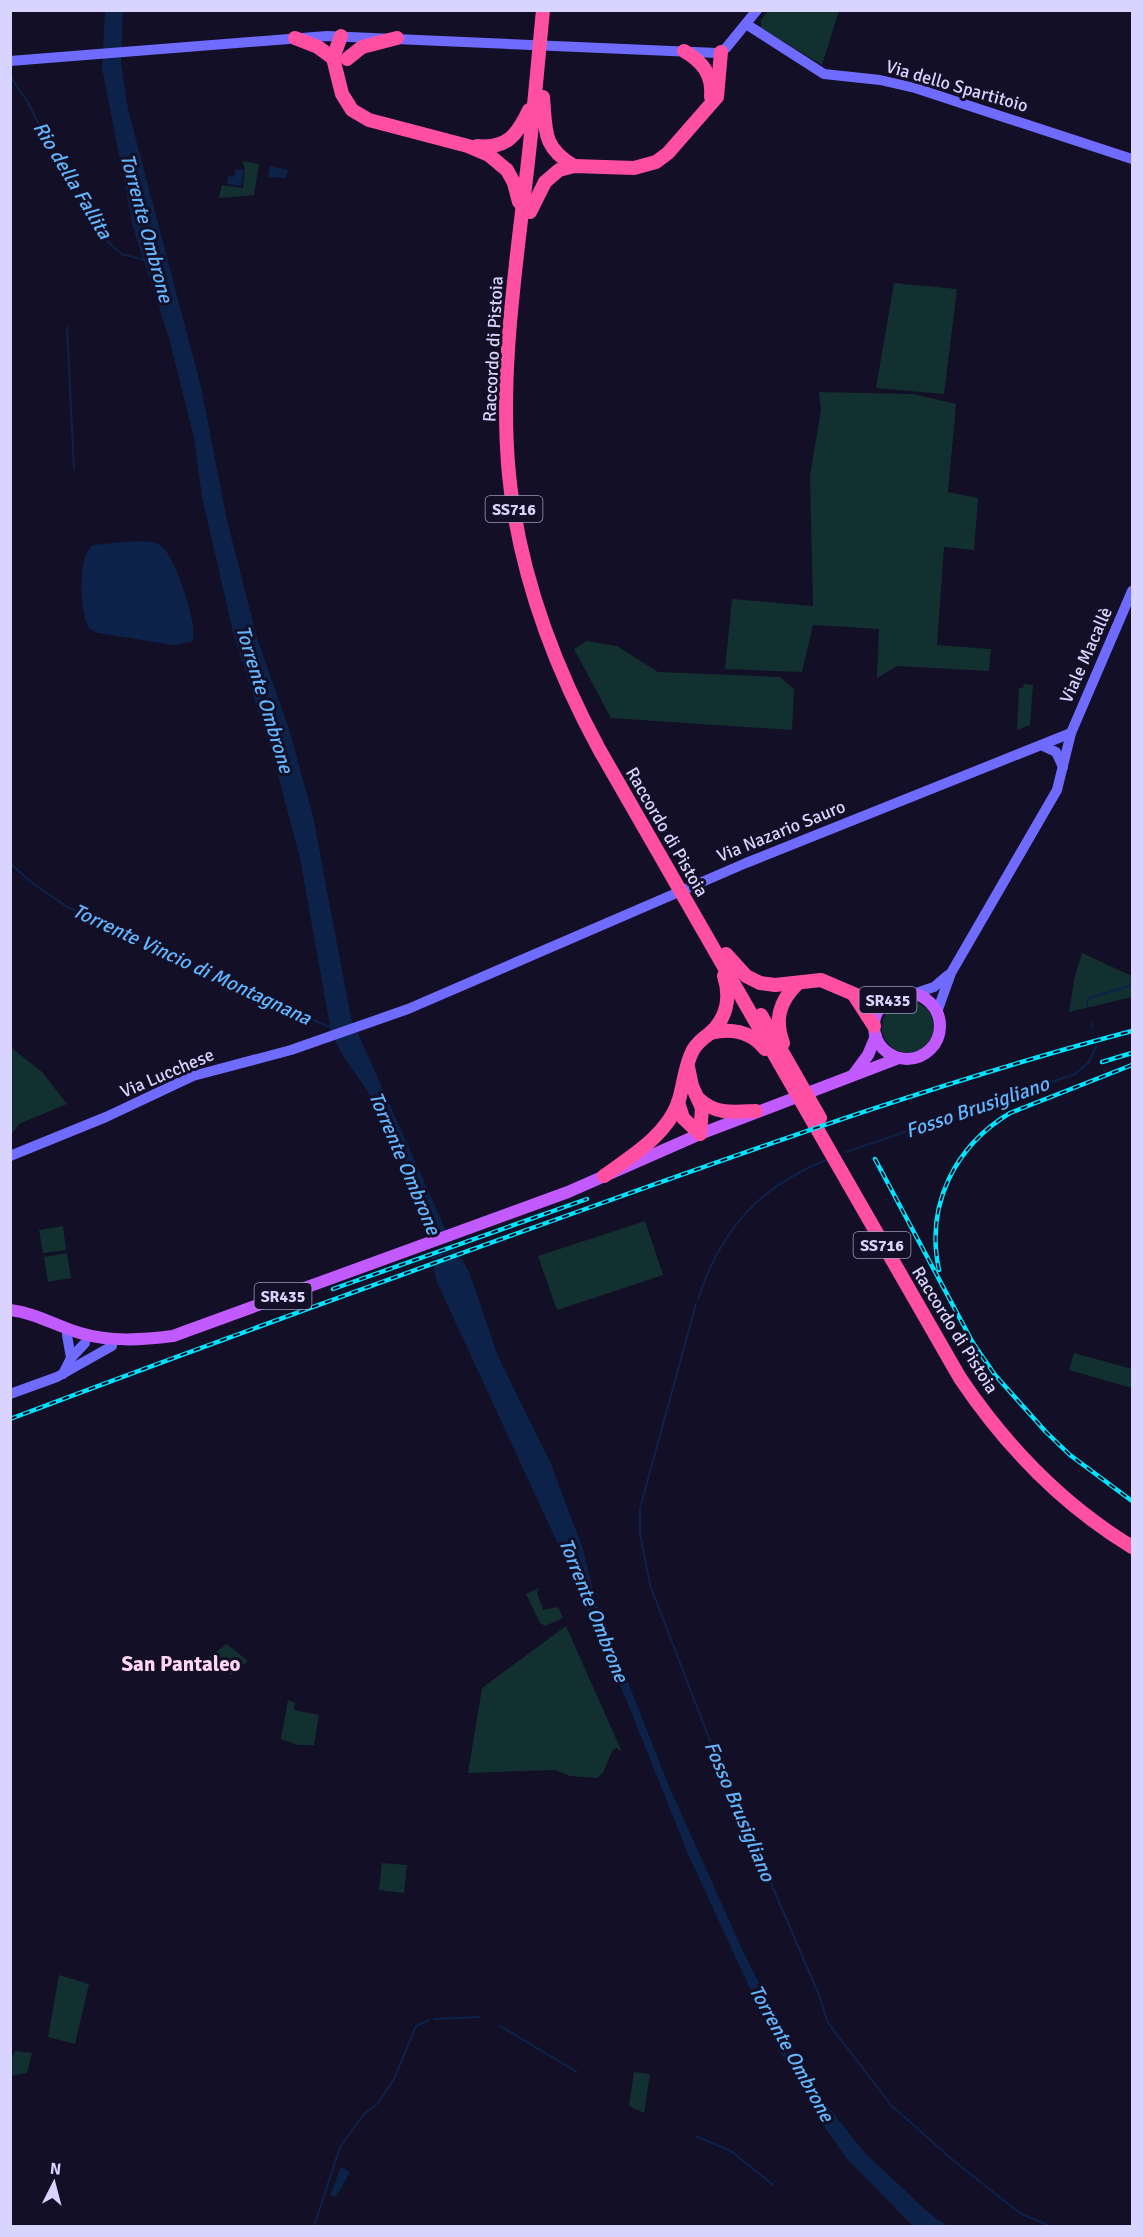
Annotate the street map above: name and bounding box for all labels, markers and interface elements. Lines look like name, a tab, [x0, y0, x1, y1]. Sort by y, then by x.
street label: Via dello Spartitoio	[883, 55, 1031, 117]
water label: Rio della Fallita	[28, 117, 118, 244]
water label: Torrente Ombrone	[115, 151, 179, 306]
street label: Raccordo di Pistoia	[478, 276, 508, 422]
road number: SS716	[486, 496, 542, 522]
street label: Viale Macallè	[1055, 604, 1117, 706]
water label: Torrente Ombrone	[230, 622, 299, 777]
street label: Raccordo di Pistoia	[621, 763, 713, 901]
street label: Via Nazario Sauro	[714, 795, 848, 867]
water label: Torrente Vincio di Montagnana	[69, 898, 316, 1031]
road number: SR435	[860, 987, 916, 1013]
street label: Via Lucchese	[117, 1043, 217, 1103]
water label: Fosso Brusigliano	[902, 1071, 1054, 1144]
water label: Torrente Ombrone	[363, 1088, 446, 1239]
road number: SS716	[854, 1232, 910, 1258]
street label: Raccordo di Pistoia	[907, 1262, 1003, 1398]
road number: SR435	[254, 1283, 312, 1309]
water label: Torrente Ombrone	[553, 1535, 634, 1687]
district label: San Pantaleo	[121, 1651, 241, 1677]
water label: Fosso Brusigliano	[699, 1737, 781, 1887]
water label: Torrente Ombrone	[744, 1980, 840, 2127]
north arrow	[24, 2153, 84, 2213]
text: N	[49, 2159, 62, 2180]

